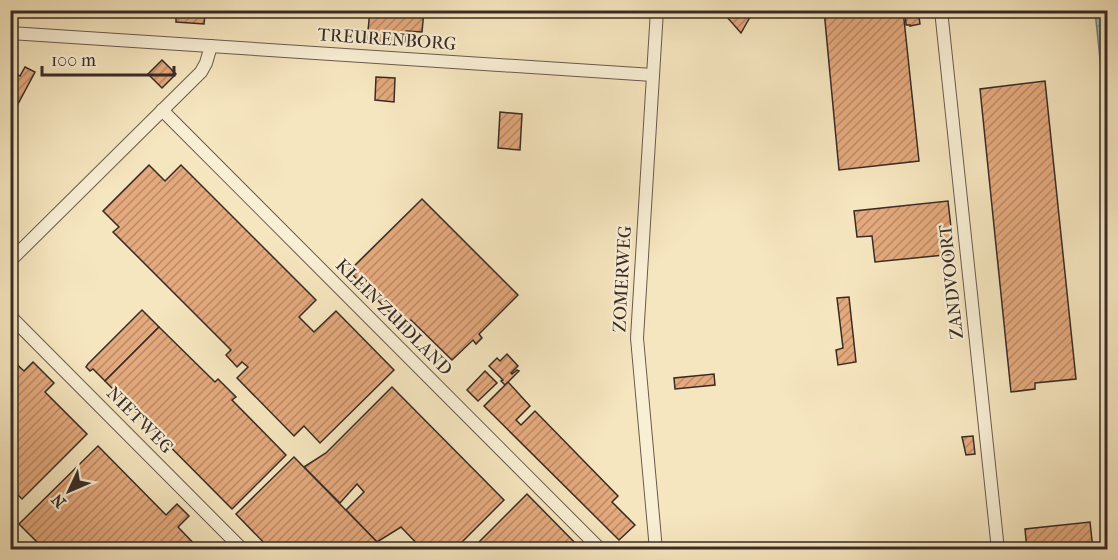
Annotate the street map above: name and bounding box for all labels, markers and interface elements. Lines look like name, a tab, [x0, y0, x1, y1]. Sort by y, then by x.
street label: TREURENBORG	[317, 24, 457, 55]
scale bar	[42, 39, 174, 77]
text: 100 m	[51, 50, 96, 71]
street label: ZANDVOORT	[935, 223, 968, 340]
street label: ZOMERWEG	[609, 225, 636, 333]
street label: KLEIN ZUIDLAND	[331, 255, 456, 380]
street label: NIETWEG	[102, 383, 177, 458]
north arrow	[39, 461, 99, 521]
text: N	[47, 489, 70, 512]

